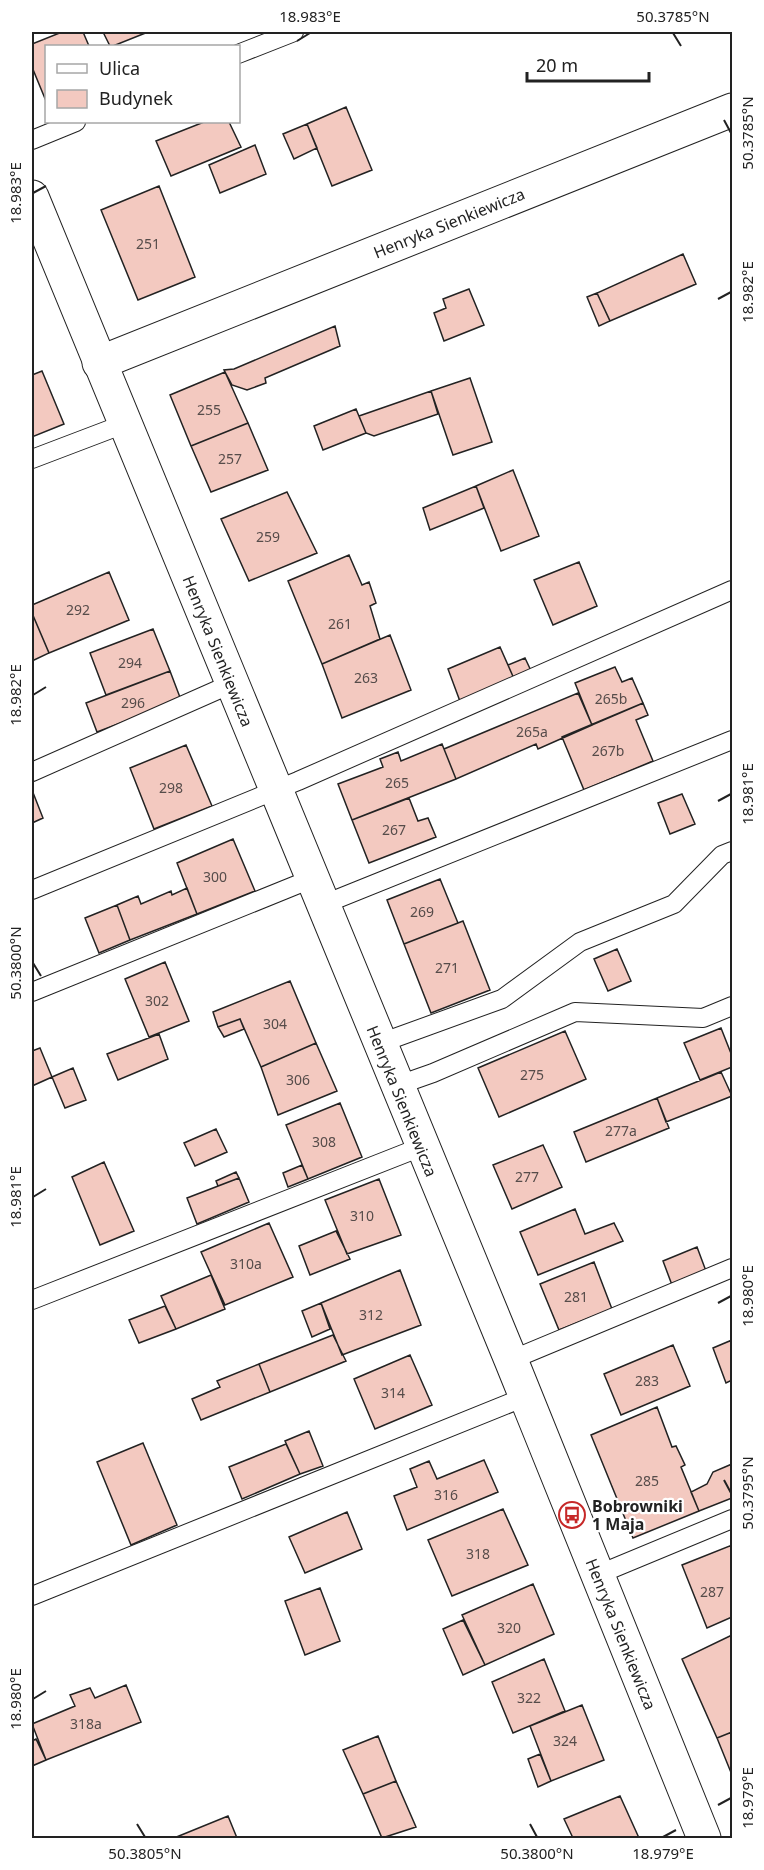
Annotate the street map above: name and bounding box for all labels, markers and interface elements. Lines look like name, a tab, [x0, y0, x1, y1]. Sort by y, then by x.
text: 18.983°E	[279, 6, 341, 26]
text: 50.3785°N	[636, 6, 710, 26]
legend	[45, 45, 240, 123]
scale bar	[527, 45, 648, 83]
text: 20 m	[536, 53, 578, 77]
text: Ulica	[99, 56, 140, 80]
text: Budynek	[99, 86, 173, 110]
text: 50.3785°N	[737, 96, 757, 170]
text: 18.983°E	[5, 162, 25, 224]
street label: Henryka Sienkiewicza	[370, 183, 528, 263]
house number: 251	[136, 234, 160, 253]
text: 18.982°E	[737, 261, 757, 323]
house number: 255	[197, 400, 221, 419]
house number: 257	[218, 449, 242, 468]
house number: 259	[256, 527, 280, 546]
street label: Henryka Sienkiewicza	[178, 572, 258, 730]
house number: 292	[66, 600, 90, 619]
house number: 261	[328, 614, 352, 633]
house number: 294	[118, 653, 142, 672]
text: 18.982°E	[5, 664, 25, 726]
house number: 263	[354, 668, 378, 687]
house number: 265b	[595, 689, 627, 708]
house number: 296	[121, 693, 145, 712]
house number: 265a	[516, 722, 548, 741]
house number: 267b	[592, 741, 624, 760]
text: 18.981°E	[737, 763, 757, 825]
house number: 265	[385, 773, 409, 792]
house number: 298	[159, 778, 183, 797]
house number: 267	[382, 820, 406, 839]
house number: 300	[203, 867, 227, 886]
house number: 269	[410, 902, 434, 921]
text: 50.3800°N	[5, 926, 25, 1000]
house number: 271	[435, 958, 459, 977]
house number: 302	[145, 991, 169, 1010]
house number: 304	[263, 1014, 287, 1033]
street label: Henryka Sienkiewicza	[362, 1022, 442, 1180]
house number: 275	[520, 1065, 544, 1084]
house number: 306	[286, 1070, 310, 1089]
house number: 277a	[605, 1121, 637, 1140]
house number: 308	[312, 1132, 336, 1151]
text: 18.981°E	[5, 1166, 25, 1228]
house number: 277	[515, 1167, 539, 1186]
house number: 310	[350, 1206, 374, 1225]
house number: 310a	[230, 1254, 262, 1273]
text: 18.980°E	[737, 1265, 757, 1327]
house number: 281	[564, 1287, 588, 1306]
house number: 312	[359, 1305, 383, 1324]
house number: 283	[635, 1371, 659, 1390]
house number: 314	[381, 1383, 405, 1402]
text: 50.3795°N	[737, 1456, 757, 1530]
house number: 285	[635, 1471, 659, 1490]
house number: 316	[434, 1485, 458, 1504]
place label: Bobrowniki 1 Maja	[592, 1495, 683, 1535]
bus stop icon: Bobrowniki 1 Maja	[557, 1500, 587, 1530]
house number: 318	[466, 1544, 490, 1563]
street label: Henryka Sienkiewicza	[581, 1555, 661, 1713]
house number: 287	[700, 1582, 724, 1601]
house number: 320	[497, 1618, 521, 1637]
text: 18.980°E	[5, 1668, 25, 1730]
house number: 322	[517, 1688, 541, 1707]
house number: 318a	[70, 1714, 102, 1733]
house number: 324	[553, 1731, 577, 1750]
text: 18.979°E	[737, 1767, 757, 1829]
text: 50.3805°N	[108, 1843, 182, 1863]
text: 50.3800°N	[500, 1843, 574, 1863]
text: 18.979°E	[632, 1843, 694, 1863]

